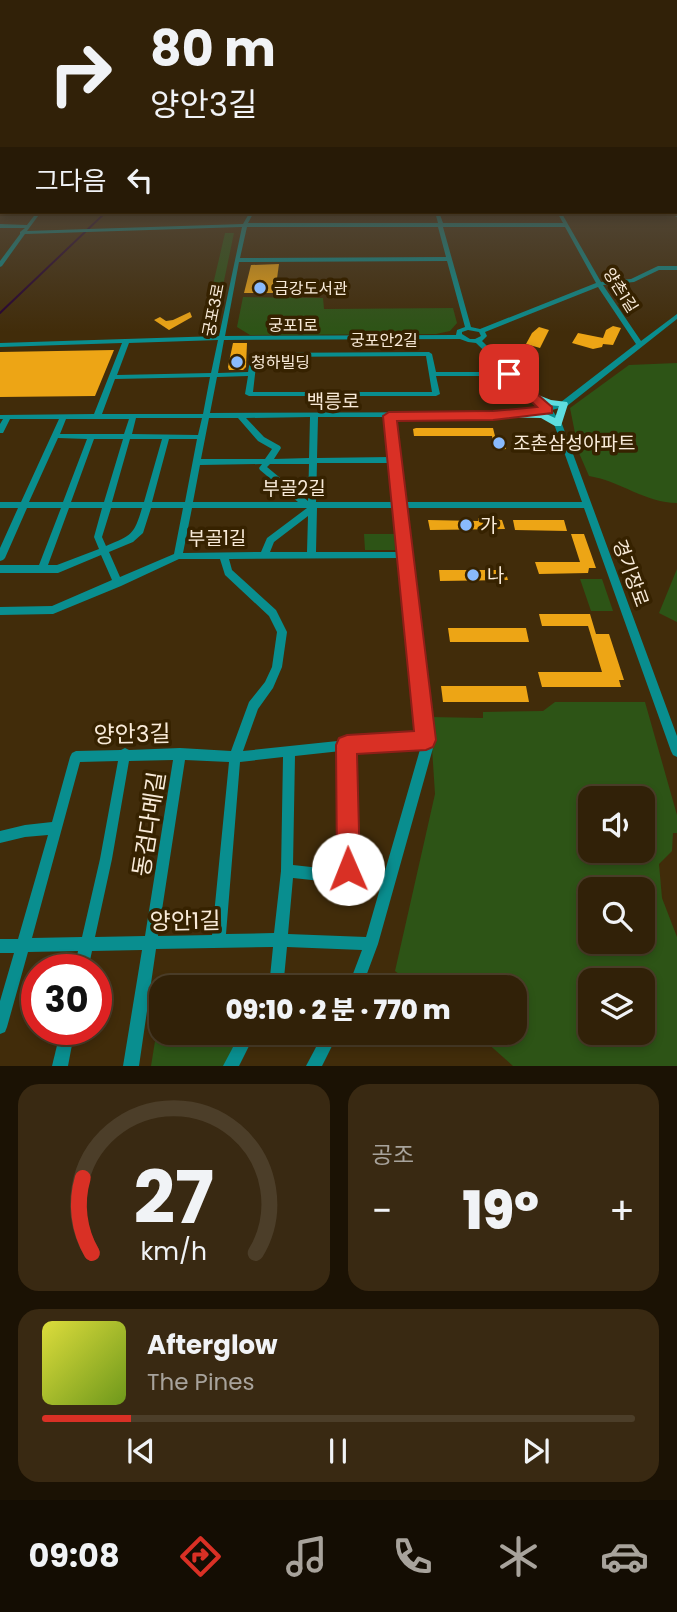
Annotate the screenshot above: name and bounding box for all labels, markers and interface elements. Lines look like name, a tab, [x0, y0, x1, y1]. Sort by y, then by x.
text: 80 m	[150, 15, 276, 83]
icon: right	[35, 28, 126, 119]
text: 양안3길	[150, 82, 257, 127]
icon: left	[121, 161, 159, 199]
text: 그다음	[35, 163, 107, 199]
street label: 양촌1길	[598, 263, 643, 317]
place label: 금강도서관	[274, 277, 348, 300]
marker: 금강도서관	[252, 280, 268, 296]
street label: 궁포3로	[197, 281, 230, 339]
street label: 궁포1로	[268, 314, 318, 337]
street label: 궁포안2길	[350, 329, 418, 352]
pin	[479, 344, 539, 404]
place label: 청하빌딩	[251, 351, 310, 374]
marker: 청하빌딩	[229, 354, 245, 370]
icon: arrive	[490, 355, 528, 393]
street label: 백릉로	[307, 388, 359, 415]
place label: 조촌삼성아파트	[513, 430, 635, 457]
marker: 조촌삼성아파트	[491, 435, 507, 451]
street label: 부골2길	[262, 475, 326, 502]
place label: 가	[480, 512, 497, 539]
marker: 가	[458, 517, 474, 533]
street label: 부골1길	[188, 525, 246, 552]
street label: 경기장로	[606, 536, 655, 611]
place label: 나	[487, 562, 504, 589]
marker: 나	[465, 567, 481, 583]
street label: 양안3길	[93, 717, 171, 751]
street label: 동검다메길	[125, 769, 173, 879]
map controls	[578, 786, 655, 1045]
button: sound	[578, 786, 655, 863]
position arrow	[311, 832, 385, 906]
button: search	[578, 877, 655, 954]
street label: 양안1길	[149, 904, 221, 938]
speed limit sign: 30	[21, 954, 112, 1045]
button: layers	[578, 968, 655, 1045]
text: 09:10 · 2 분 · 770 m	[225, 992, 451, 1028]
text: 공조	[372, 1139, 414, 1171]
text: 27	[133, 1148, 214, 1249]
text: 19°	[462, 1174, 539, 1247]
text: −	[372, 1184, 392, 1237]
text: +	[609, 1184, 635, 1237]
text: km/h	[140, 1234, 207, 1269]
text: Afterglow	[147, 1327, 278, 1363]
text: The Pines	[147, 1366, 255, 1398]
icon: previous	[122, 1432, 160, 1470]
icon: pause	[319, 1432, 357, 1470]
icon: next	[517, 1432, 555, 1470]
icon: directions	[176, 1532, 225, 1581]
icon: music	[282, 1532, 331, 1581]
icon: phone	[388, 1532, 437, 1581]
icon: climate	[494, 1532, 543, 1581]
icon: car	[600, 1532, 649, 1581]
text: 09:08	[28, 1533, 120, 1578]

